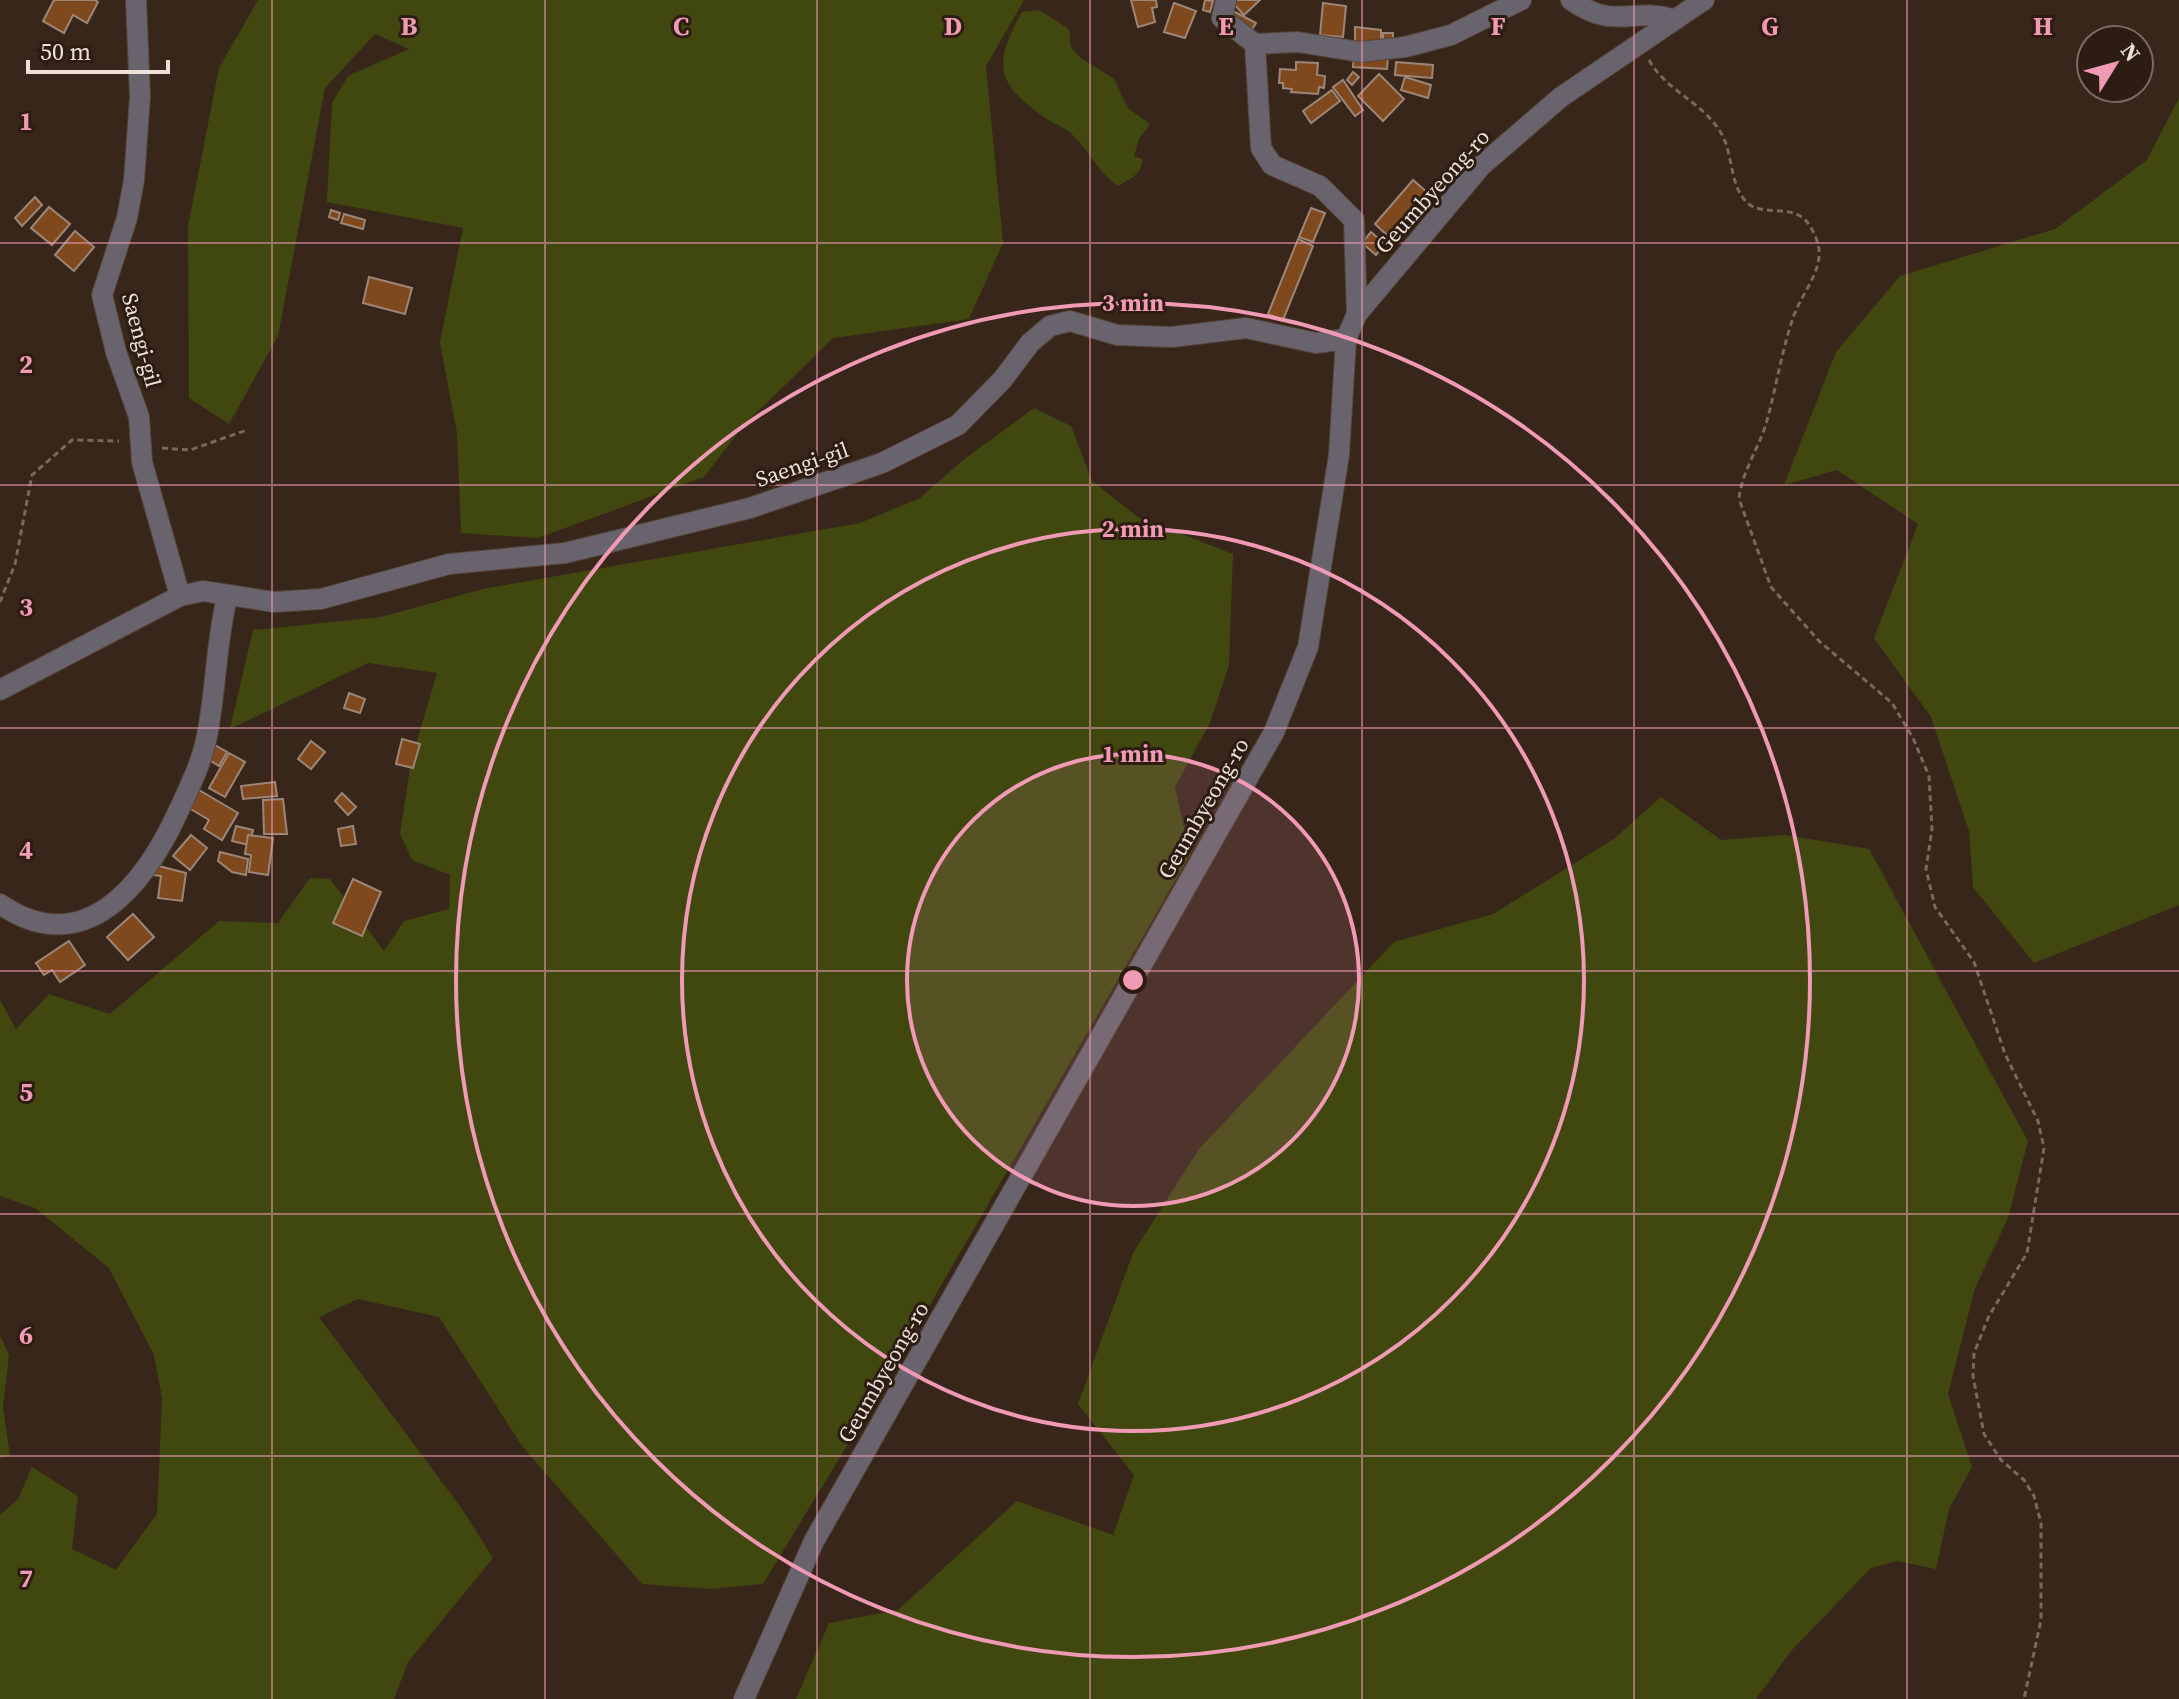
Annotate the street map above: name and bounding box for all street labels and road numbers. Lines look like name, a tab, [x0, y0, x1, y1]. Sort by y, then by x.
street label: Geumbyeong-ro	[1368, 122, 1496, 260]
street label: Saengi-gil	[115, 290, 169, 390]
street label: Saengi-gil	[752, 434, 852, 494]
street label: Geumbyeong-ro	[1150, 732, 1256, 884]
street label: Geumbyeong-ro	[830, 1296, 936, 1448]

